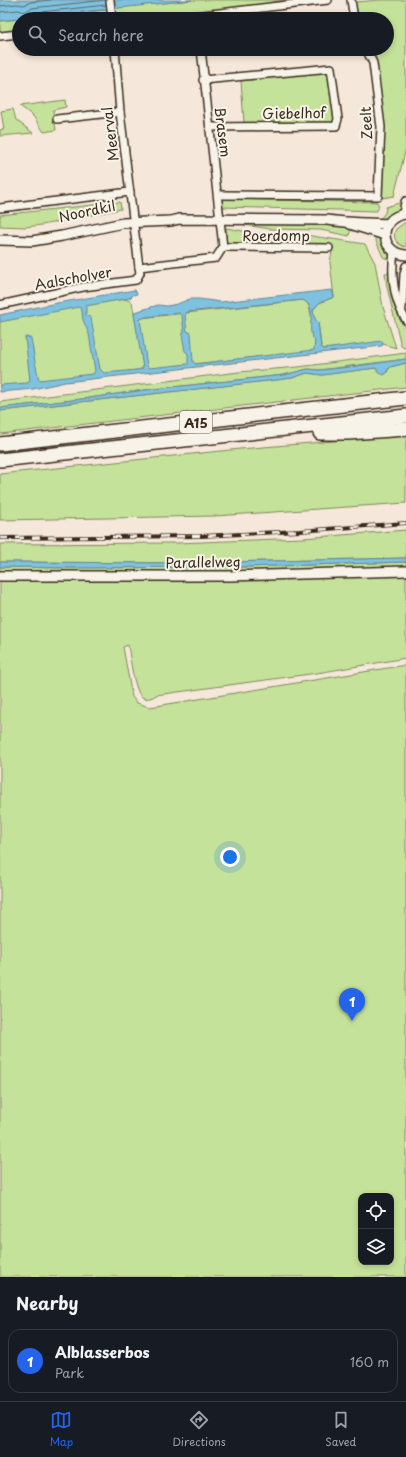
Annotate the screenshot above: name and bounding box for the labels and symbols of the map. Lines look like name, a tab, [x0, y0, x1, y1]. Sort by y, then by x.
street label: Giebelhof	[262, 102, 328, 124]
street label: Meerval	[96, 106, 124, 162]
street label: Brasem	[209, 106, 237, 158]
street label: Zeelt	[355, 106, 377, 140]
street label: Noordkil	[57, 195, 117, 227]
street label: Roerdomp	[242, 225, 310, 246]
street label: Aalscholver	[33, 261, 114, 295]
road number: A15	[180, 411, 212, 433]
street label: Parallelweg	[165, 551, 241, 573]
your location	[220, 847, 240, 867]
pin: 1	[339, 988, 365, 1021]

